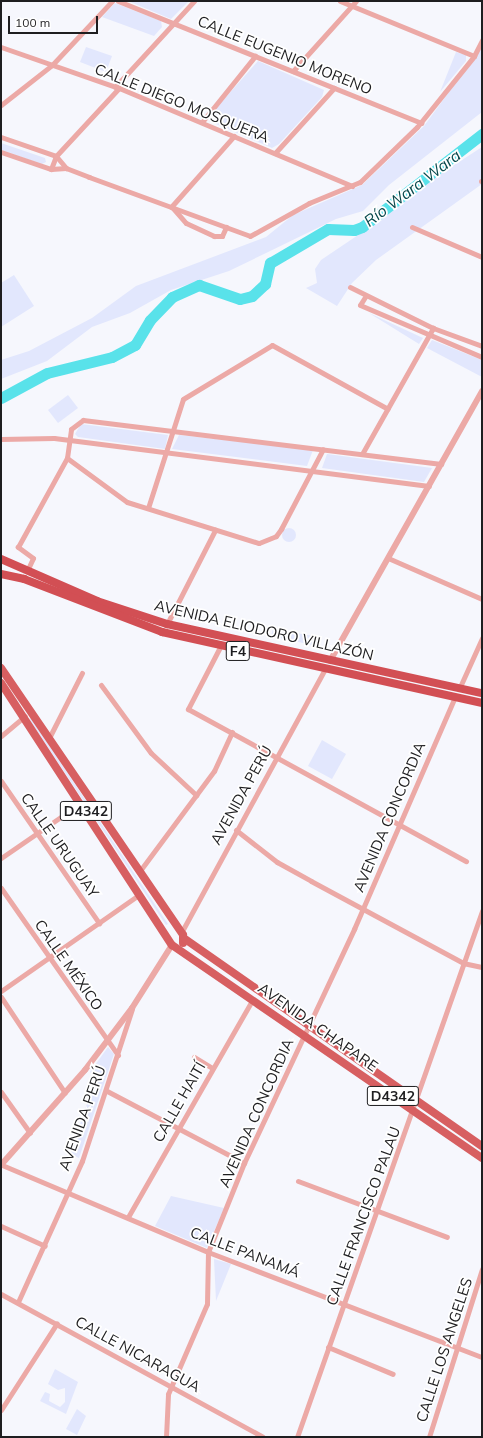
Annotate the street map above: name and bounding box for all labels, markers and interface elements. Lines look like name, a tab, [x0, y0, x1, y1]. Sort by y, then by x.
scale bar	[10, 8, 100, 34]
street label: CALLE EUGENIO MORENO	[195, 12, 375, 98]
text: 100 m	[15, 15, 50, 30]
street label: CALLE DIEGO MOSQUERA	[92, 60, 272, 146]
water label: Río Wara Wara	[360, 145, 464, 231]
street label: AVENIDA ELIODORO VILLAZÓN	[153, 596, 375, 664]
road number: F4	[225, 639, 251, 663]
street label: AVENIDA CONCORDIA	[349, 739, 429, 895]
street label: AVENIDA PERÚ	[206, 742, 276, 848]
street label: CALLE URUGUAY	[17, 789, 103, 901]
road number: D4342	[59, 799, 113, 823]
street label: CALLE MÉXICO	[31, 916, 107, 1014]
street label: AVENIDA CHAPARE	[255, 979, 381, 1075]
street label: AVENIDA CONCORDIA	[215, 1036, 297, 1190]
street label: CALLE HAITÍ	[149, 1059, 209, 1145]
street label: AVENIDA PERÚ	[55, 1063, 109, 1173]
road number: D4342	[366, 1084, 420, 1108]
street label: CALLE FRANCISCO PALAU	[322, 1124, 404, 1308]
street label: CALLE PANAMÁ	[188, 1223, 302, 1281]
street label: CALLE LOS ANGELES	[412, 1276, 476, 1424]
street label: CALLE NICARAGUA	[72, 1312, 204, 1396]

